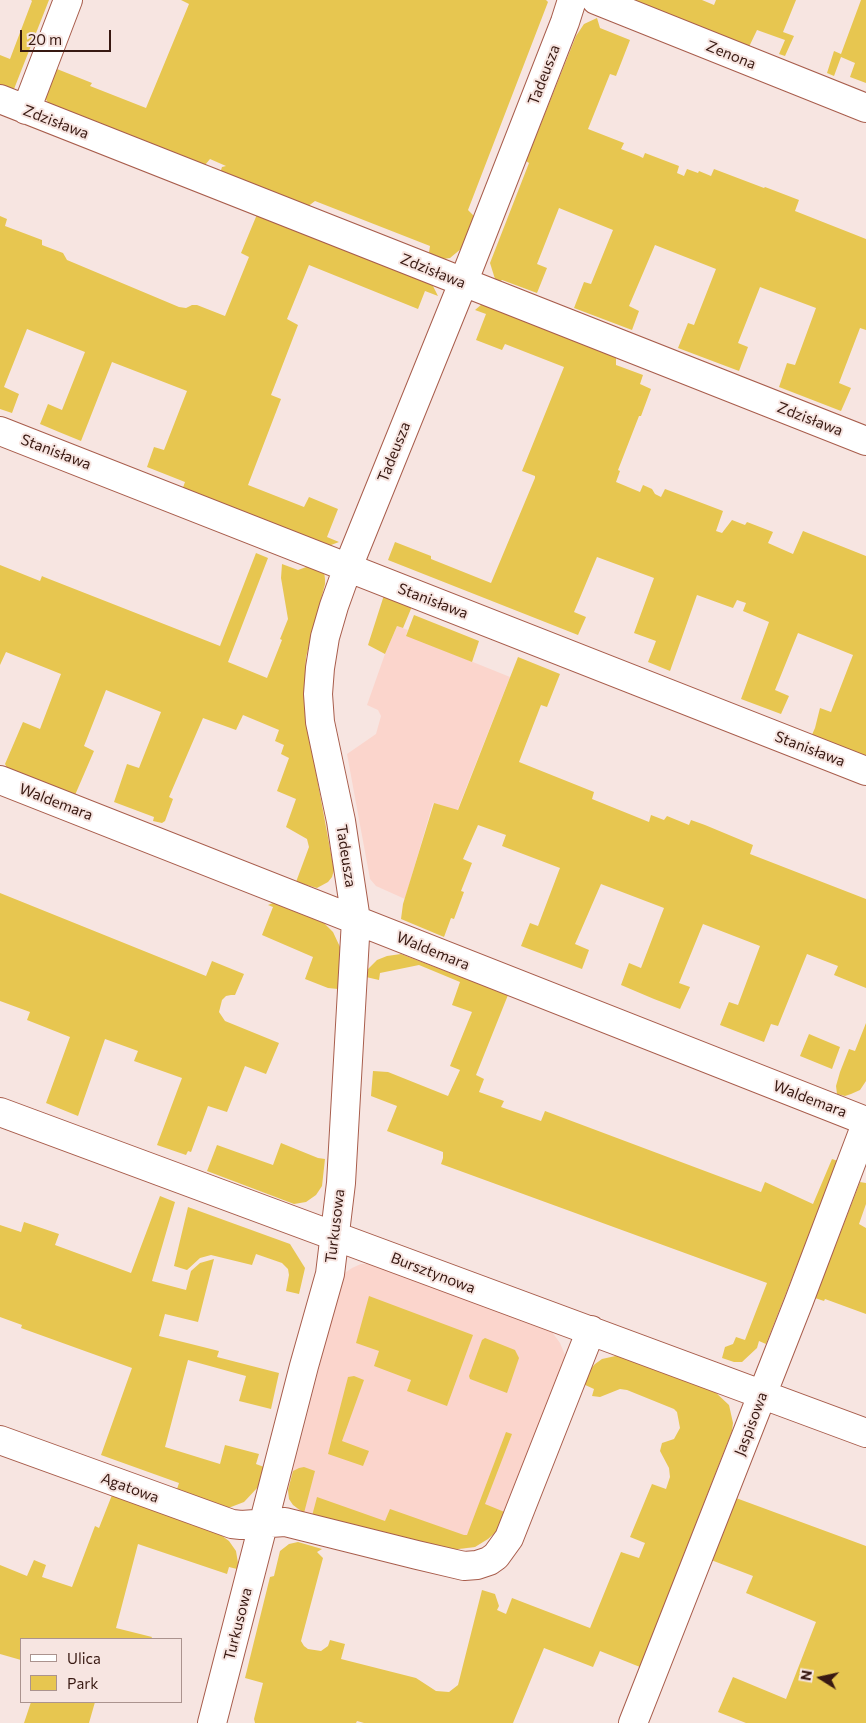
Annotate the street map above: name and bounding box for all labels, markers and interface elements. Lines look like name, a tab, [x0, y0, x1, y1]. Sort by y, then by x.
scale bar	[22, 20, 114, 52]
text: 20 m	[28, 30, 62, 48]
street label: Zenona	[704, 37, 758, 73]
street label: Tadeusza	[524, 42, 564, 108]
street label: Zdzisława	[21, 101, 91, 143]
street label: Zdzisława	[398, 250, 468, 292]
street label: Zdzisława	[775, 398, 845, 440]
street label: Tadeusza	[374, 419, 414, 485]
street label: Stanisława	[18, 430, 94, 474]
street label: Stanisława	[395, 579, 471, 623]
street label: Stanisława	[772, 727, 848, 771]
street label: Waldemara	[17, 780, 95, 824]
street label: Tadeusza	[332, 823, 360, 889]
street label: Waldemara	[394, 928, 472, 974]
street label: Waldemara	[771, 1077, 849, 1121]
street label: Turkusowa	[322, 1188, 348, 1264]
street label: Bursztynowa	[388, 1249, 478, 1297]
street label: Jaspisowa	[731, 1390, 771, 1458]
street label: Agatowa	[99, 1469, 161, 1507]
street label: Turkusowa	[220, 1586, 256, 1662]
legend	[20, 1638, 182, 1703]
text: Ulica	[67, 1649, 101, 1667]
north arrow	[796, 1653, 846, 1703]
text: N	[796, 1669, 815, 1682]
text: Park	[67, 1674, 98, 1692]

